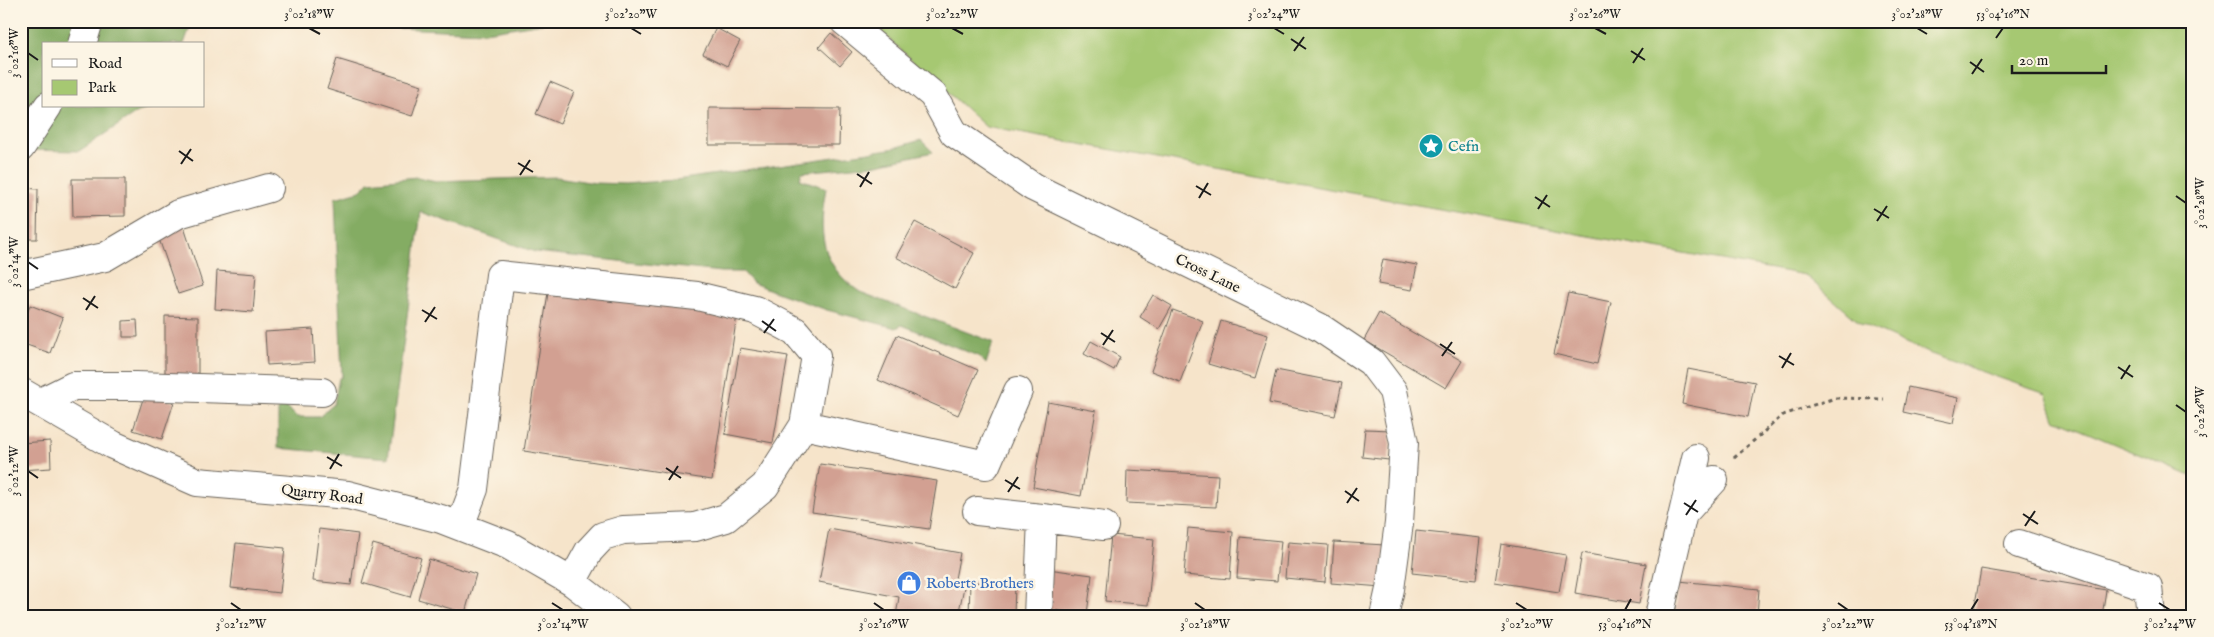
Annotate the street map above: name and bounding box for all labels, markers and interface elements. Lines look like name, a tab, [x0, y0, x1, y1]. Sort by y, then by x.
text: 3°02'18"W	[284, 7, 334, 22]
text: 3°02'20"W	[605, 7, 658, 22]
text: 3°02'22"W	[926, 7, 978, 22]
text: 3°02'24"W	[1248, 7, 1301, 22]
text: 3°02'26"W	[1569, 7, 1621, 22]
text: 3°02'28"W	[1892, 7, 1943, 22]
text: 53°04'16"N	[1976, 7, 2030, 22]
text: 3°02'16"W	[7, 27, 22, 78]
legend	[42, 42, 205, 108]
scale bar	[2012, 42, 2105, 74]
text: 20 m	[2019, 51, 2049, 70]
text: Road	[88, 54, 123, 73]
text: Park	[88, 78, 118, 97]
place icon: Cefn	[1418, 133, 1444, 159]
place label: Cefn	[1448, 137, 1479, 156]
text: 3°02'28"W	[2193, 177, 2208, 228]
text: 3°02'14"W	[7, 236, 22, 287]
street label: Cross Lane	[1172, 250, 1244, 297]
text: 3°02'26"W	[2193, 386, 2208, 438]
text: 3°02'12"W	[7, 445, 22, 496]
street label: Quarry Road	[280, 480, 365, 509]
shop icon: Roberts Brothers	[896, 570, 922, 596]
place label: Roberts Brothers	[926, 574, 1034, 593]
text: 3°02'12"W	[216, 617, 267, 632]
text: 3°02'14"W	[538, 617, 589, 632]
text: 3°02'16"W	[859, 617, 910, 632]
text: 3°02'18"W	[1180, 617, 1230, 632]
text: 3°02'20"W	[1501, 617, 1554, 632]
text: 53°04'16"N	[1598, 617, 1652, 632]
text: 3°02'22"W	[1822, 617, 1874, 632]
text: 53°04'18"N	[1944, 617, 1998, 632]
text: 3°02'24"W	[2144, 617, 2197, 632]

